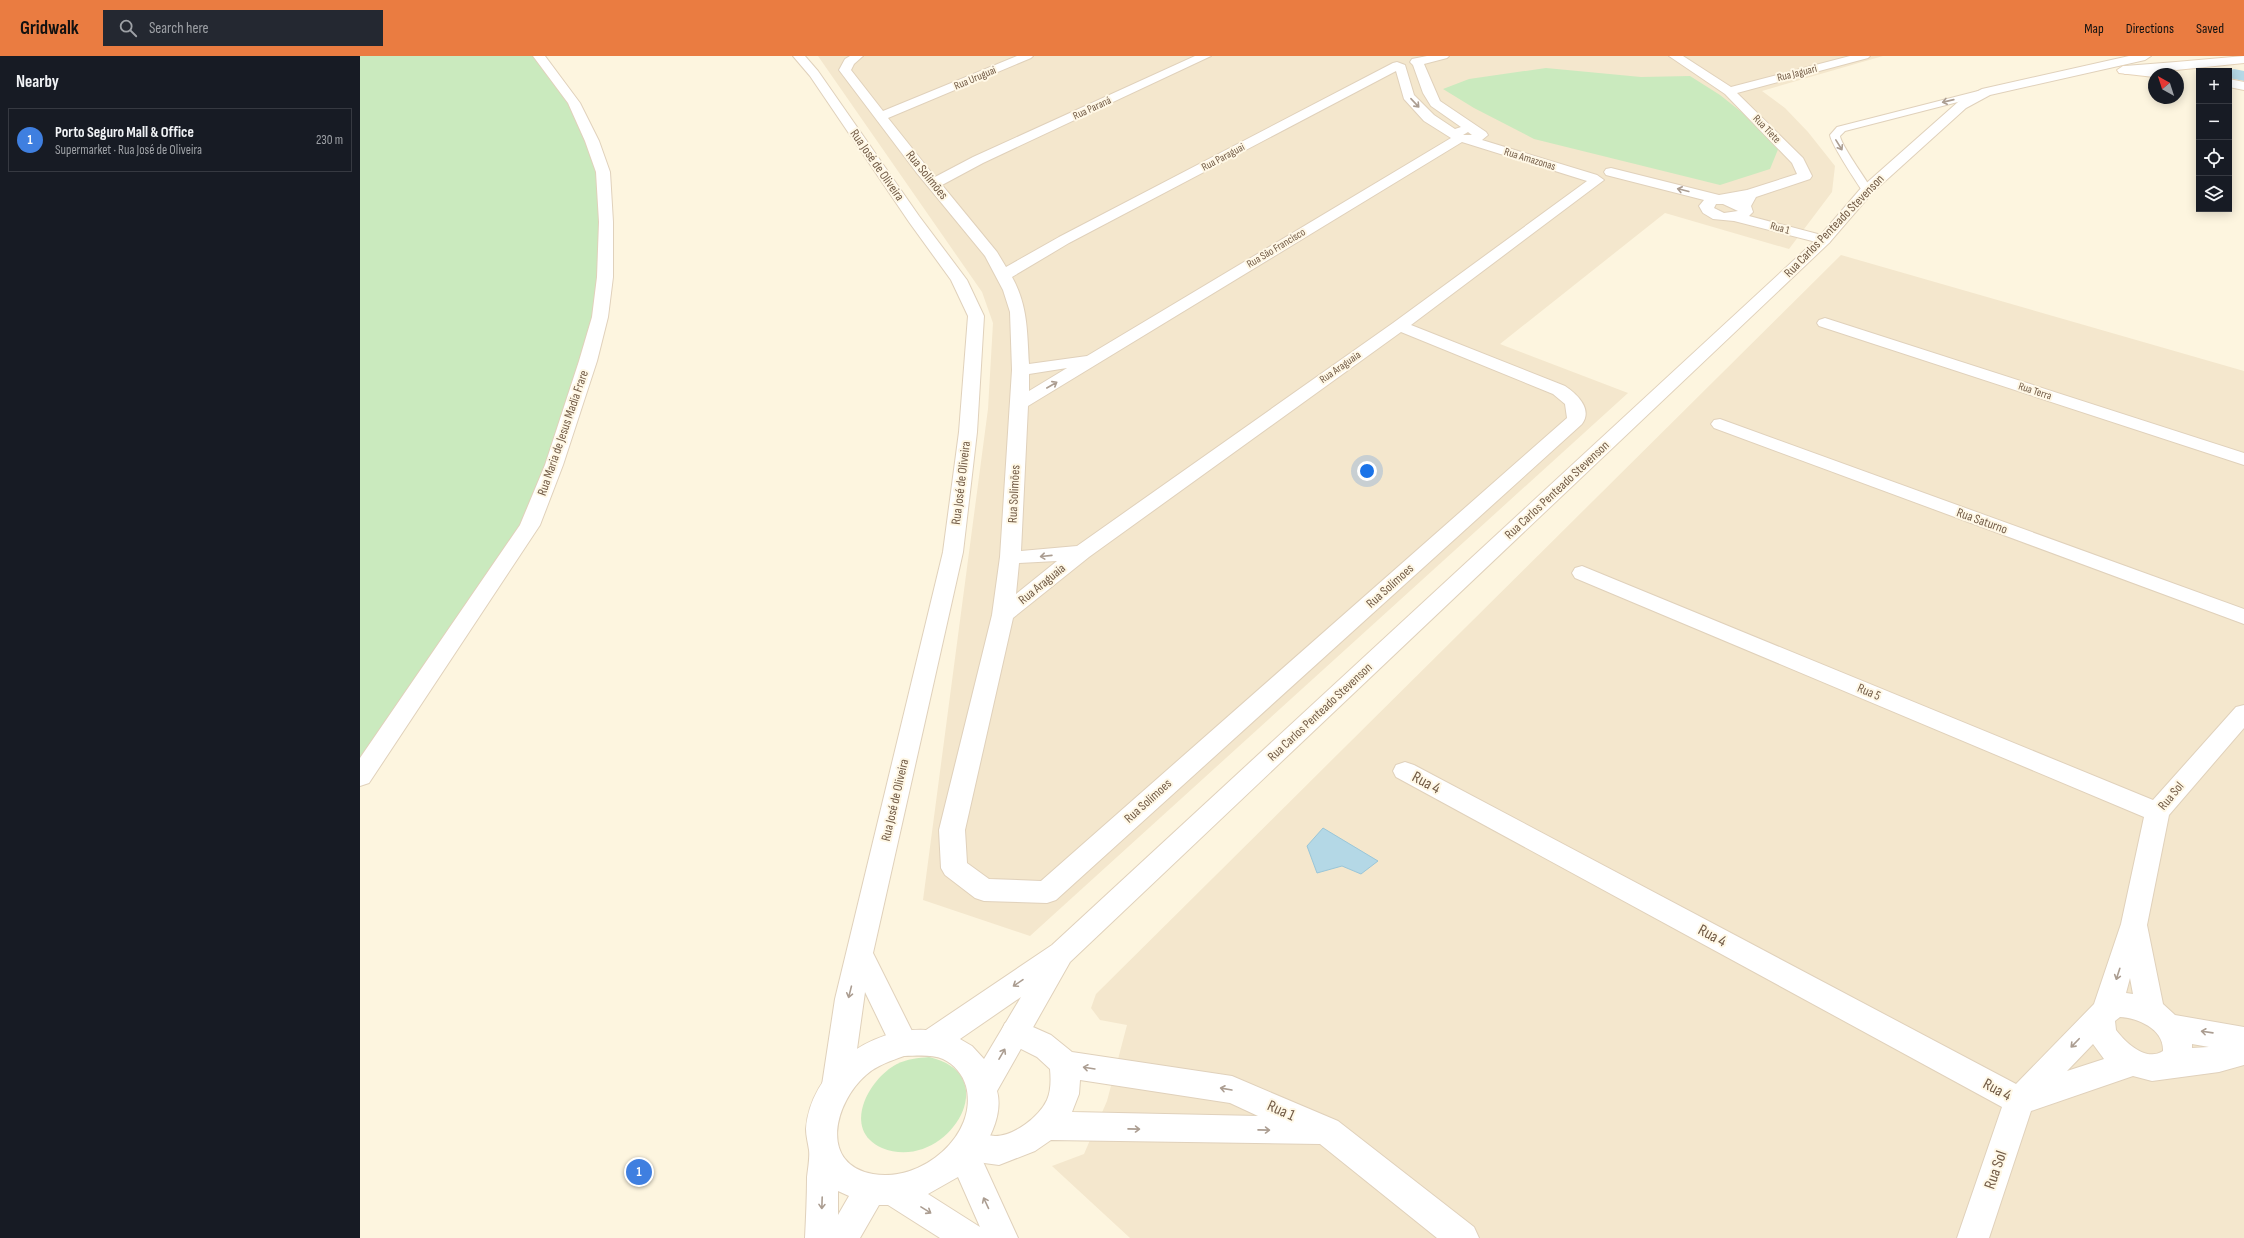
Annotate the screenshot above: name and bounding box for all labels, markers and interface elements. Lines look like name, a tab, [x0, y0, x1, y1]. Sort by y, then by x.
search box	[103, 10, 383, 46]
text: Gridwalk	[20, 17, 79, 40]
icon: search	[117, 17, 139, 39]
text: Search here	[149, 19, 209, 38]
text: Map	[2084, 20, 2104, 37]
text: Directions	[2126, 20, 2174, 37]
text: Saved	[2196, 20, 2224, 37]
street label: Rua Jaguari	[1776, 62, 1818, 84]
street label: Rua Uruguai	[952, 63, 998, 93]
north arrow	[2148, 68, 2184, 104]
map controls	[2196, 68, 2232, 212]
button: +	[2196, 68, 2232, 104]
text: Nearby	[16, 72, 59, 92]
street label: Rua Paraná	[1071, 94, 1113, 122]
one-way arrow	[1410, 98, 1419, 108]
one-way arrow	[1942, 98, 1955, 105]
button: −	[2196, 104, 2232, 140]
street label: Rua Tiete	[1750, 112, 1784, 146]
text: Porto Seguro Mall & Office	[55, 123, 194, 142]
street label: Rua José de Oliveira	[846, 126, 908, 204]
text: 1	[27, 132, 33, 148]
text: 230 m	[316, 132, 343, 148]
one-way arrow	[1836, 139, 1844, 151]
street label: Rua Paraguai	[1199, 140, 1247, 174]
button: locate	[2196, 140, 2232, 176]
text: Supermarket · Rua José de Oliveira	[55, 142, 202, 158]
street label: Rua Amazonas	[1503, 145, 1557, 173]
street label: Rua Solimões	[902, 147, 952, 203]
street label: Rua Carlos Penteado Stevenson	[1781, 171, 1887, 281]
button: layers	[2196, 176, 2232, 212]
one-way arrow	[1677, 186, 1690, 193]
street label: Rua 1	[1769, 219, 1791, 237]
street label: Rua São Francisco	[1244, 225, 1308, 271]
street label: Rua Araguaia	[1317, 348, 1363, 386]
street label: Rua Maria de Jesus Madia Frare	[534, 368, 592, 498]
one-way arrow	[1046, 380, 1058, 388]
street label: Rua Terra	[2017, 380, 2053, 402]
street label: Rua Carlos Penteado Stevenson	[1501, 437, 1613, 543]
street label: Rua José de Oliveira	[948, 440, 974, 526]
your location	[1357, 461, 1377, 481]
street label: Rua Solimões	[1004, 464, 1024, 523]
street label: Rua Saturno	[1954, 504, 2010, 538]
one-way arrow	[1040, 552, 1053, 560]
street label: Rua Araguaia	[1015, 560, 1069, 608]
street label: Rua Solimoes	[1363, 560, 1417, 611]
street label: Rua Carlos Penteado Stevenson	[1264, 659, 1376, 765]
street label: Rua 5	[1855, 680, 1883, 704]
street label: Rua José de Oliveira	[878, 757, 912, 843]
street label: Rua 4	[1409, 768, 1444, 798]
street label: Rua Solimoes	[1121, 775, 1175, 826]
street label: Rua Sol	[2155, 779, 2187, 813]
street label: Rua 4	[1695, 921, 1730, 951]
one-way arrow	[2114, 967, 2121, 980]
one-way arrow	[1013, 979, 1024, 987]
one-way arrow	[846, 985, 854, 998]
one-way arrow	[2201, 1028, 2214, 1036]
one-way arrow	[2070, 1038, 2079, 1048]
one-way arrow	[999, 1048, 1007, 1060]
one-way arrow	[1083, 1064, 1096, 1072]
street label: Rua 4	[1980, 1075, 2015, 1105]
one-way arrow	[1220, 1085, 1233, 1093]
street label: Rua 1	[1264, 1097, 1298, 1126]
one-way arrow	[1127, 1125, 1140, 1133]
one-way arrow	[1257, 1126, 1270, 1134]
street label: Rua Sol	[1981, 1148, 2011, 1192]
pin: 1	[626, 1157, 652, 1187]
one-way arrow	[819, 1196, 826, 1209]
one-way arrow	[982, 1197, 989, 1209]
one-way arrow	[920, 1206, 931, 1215]

